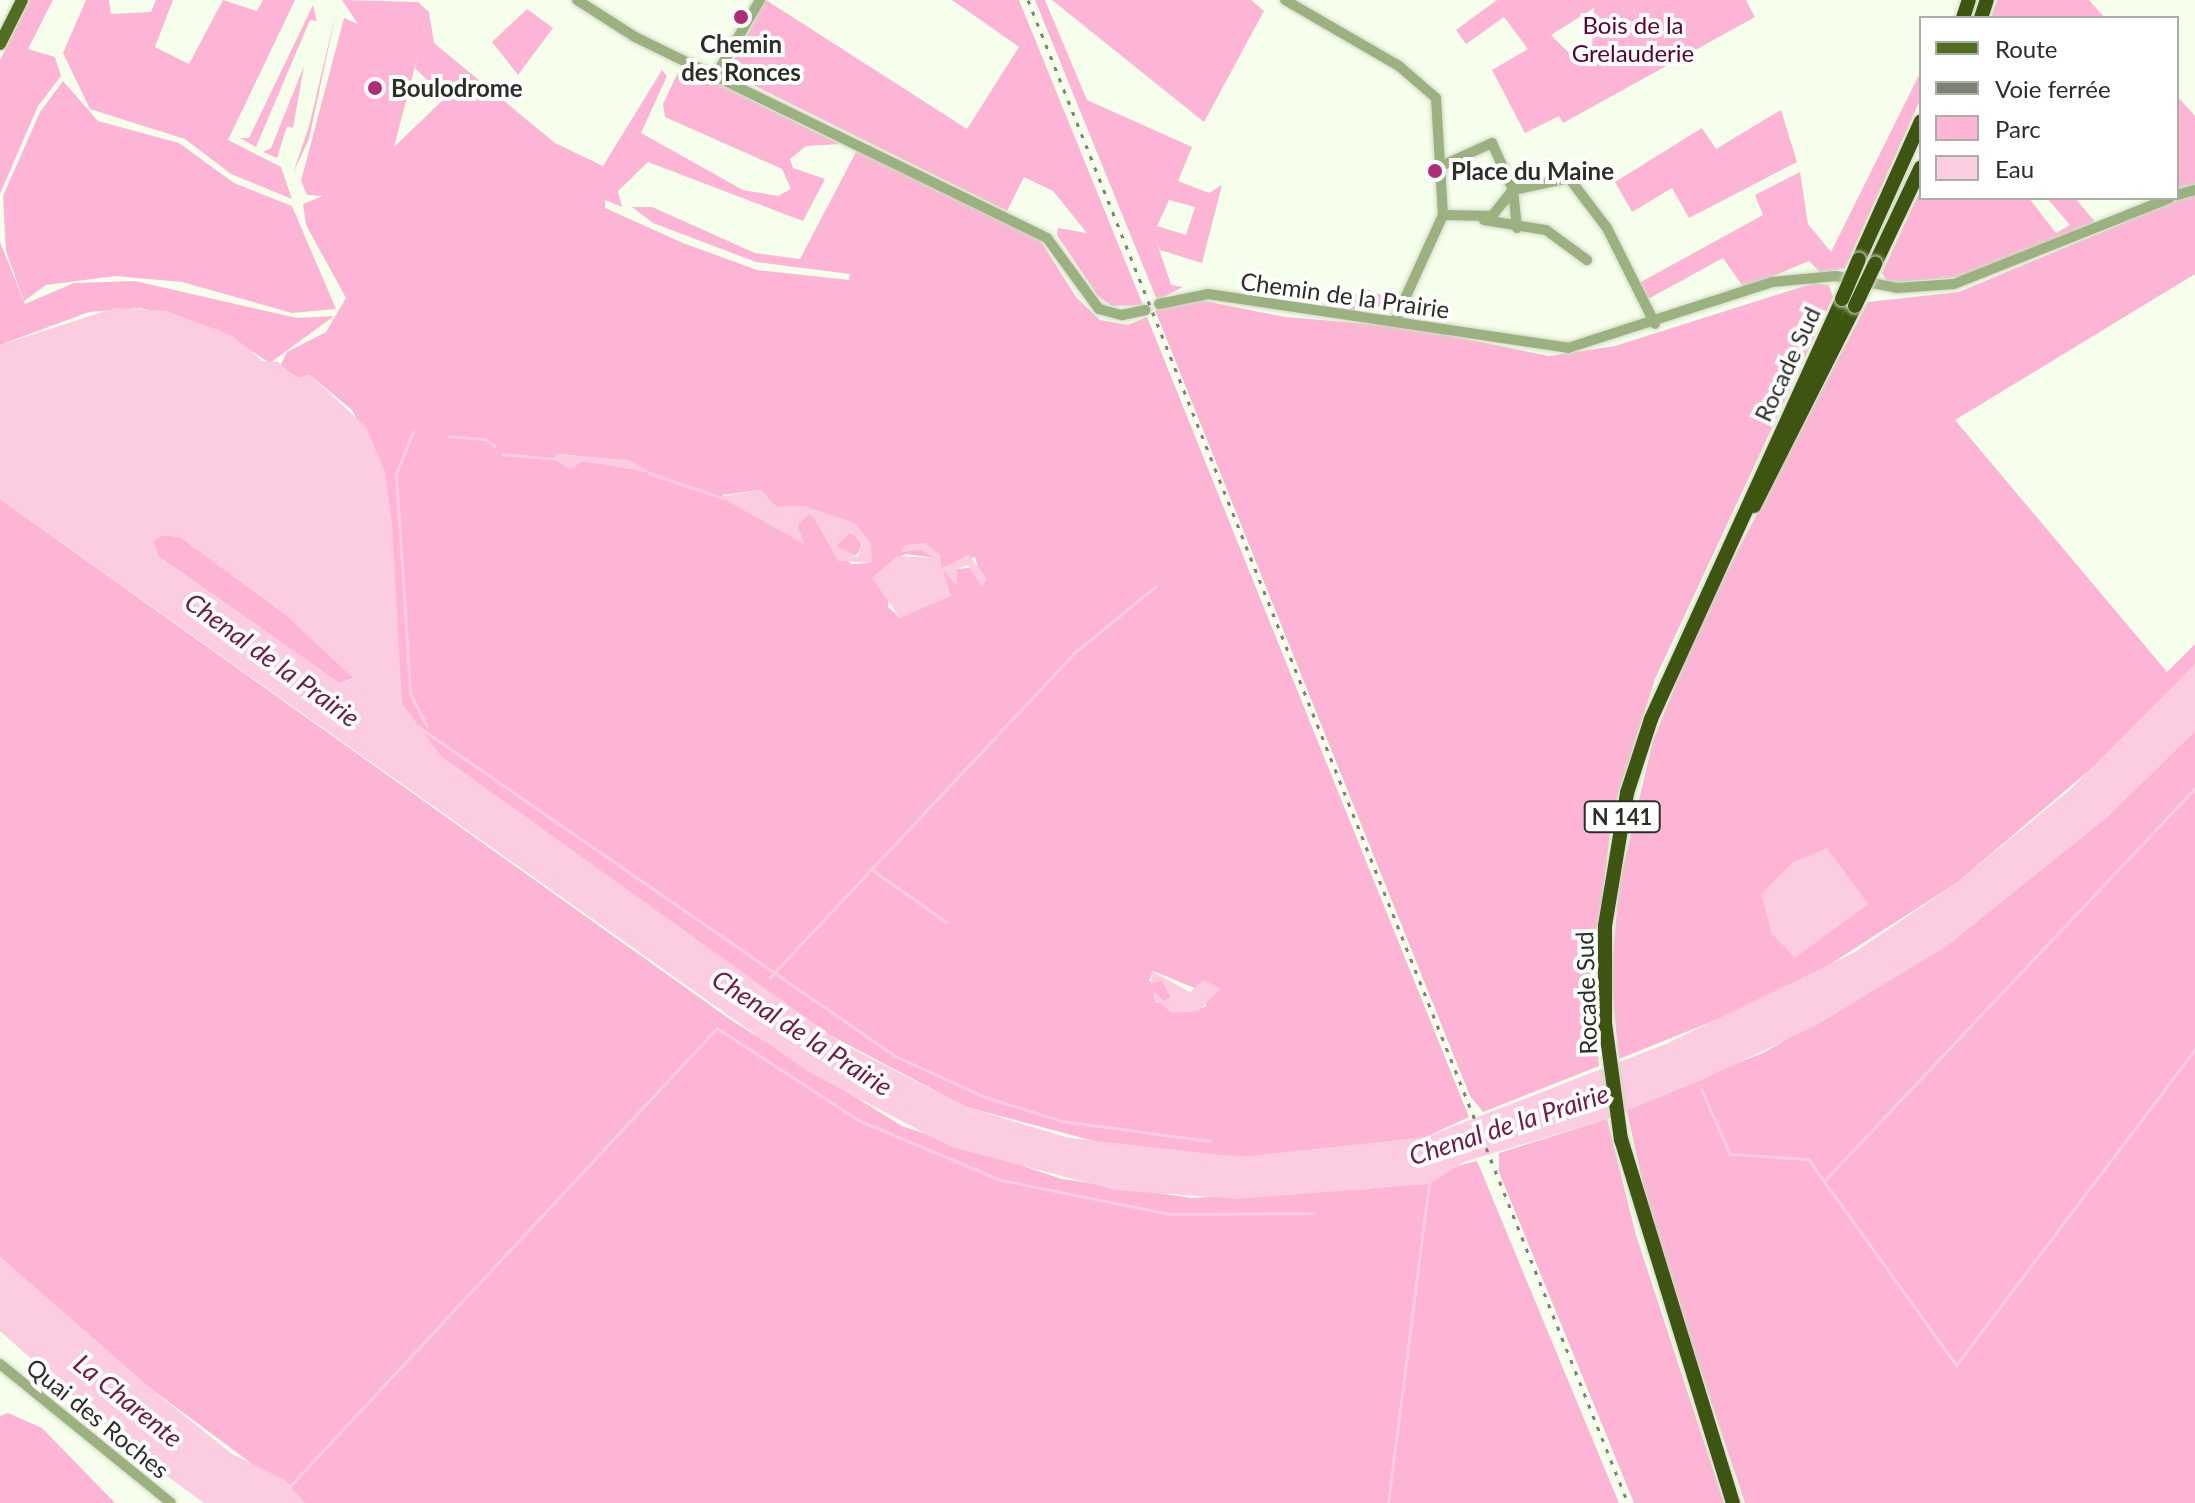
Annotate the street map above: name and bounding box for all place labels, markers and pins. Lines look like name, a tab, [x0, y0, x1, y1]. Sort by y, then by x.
marker: Chemin des Ronces	[732, 8, 750, 26]
place label: Chemin des Ronces	[681, 30, 801, 86]
place label: Boulodrome	[391, 74, 523, 102]
marker: Boulodrome	[366, 79, 384, 97]
place label: Place du Maine	[1451, 157, 1614, 185]
marker: Place du Maine	[1426, 162, 1444, 180]

